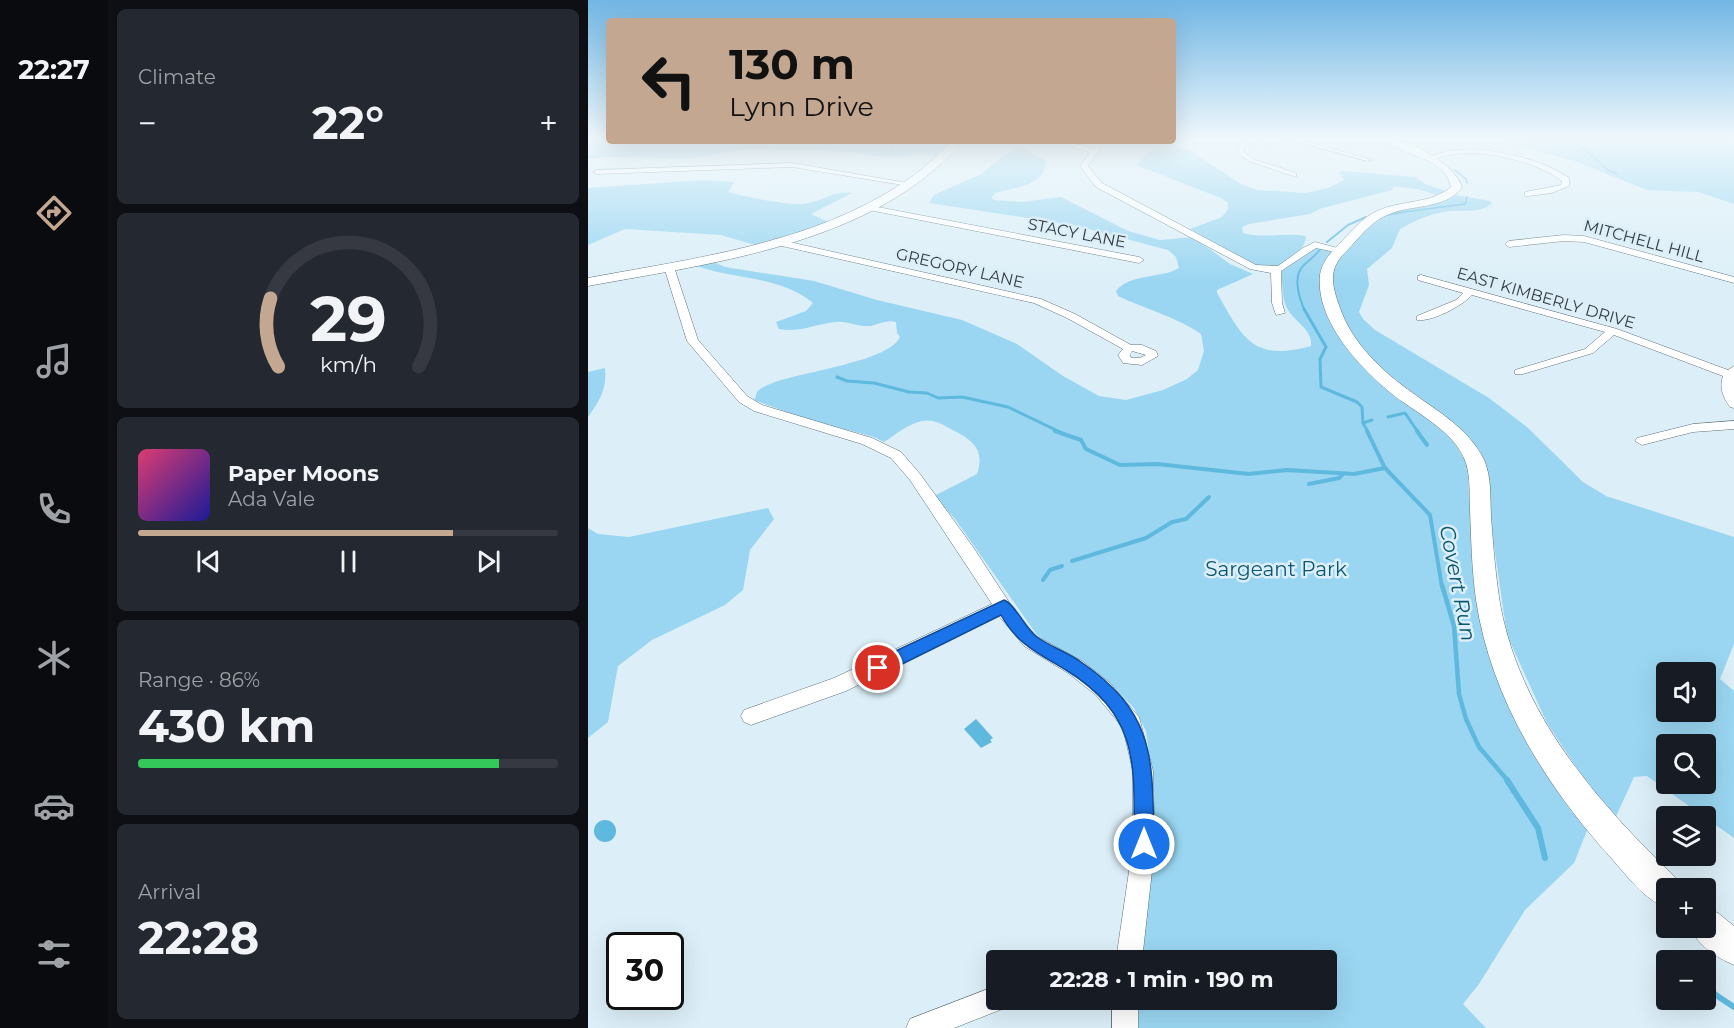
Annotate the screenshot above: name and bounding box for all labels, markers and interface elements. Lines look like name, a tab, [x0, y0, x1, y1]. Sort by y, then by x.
text: 130 m	[729, 38, 855, 90]
icon: left	[630, 42, 708, 120]
text: 22:27	[18, 53, 90, 86]
text: Climate	[138, 65, 216, 89]
text: Lynn Drive	[729, 90, 874, 123]
text: 22°	[312, 95, 384, 150]
text: −	[138, 103, 157, 143]
text: +	[539, 103, 558, 143]
icon: directions	[33, 192, 75, 234]
street label: STACY LANE	[1026, 214, 1128, 252]
street label: MITCHELL HILL	[1582, 216, 1707, 266]
street label: GREGORY LANE	[894, 244, 1026, 292]
street label: EAST KIMBERLY DRIVE	[1455, 263, 1637, 333]
text: 29	[310, 281, 386, 357]
icon: music	[33, 340, 75, 382]
text: km/h	[319, 352, 377, 378]
text: Paper Moons	[228, 460, 379, 487]
text: Ada Vale	[228, 487, 315, 511]
icon: phone	[33, 488, 75, 530]
water label: Covert Run	[1435, 523, 1481, 643]
icon: previous	[192, 545, 225, 578]
icon: pause	[332, 545, 365, 578]
icon: next	[472, 545, 505, 578]
park label: Sargeant Park	[1205, 557, 1347, 581]
icon: climate	[33, 637, 75, 679]
pin	[852, 642, 903, 693]
icon: arrive	[861, 651, 894, 684]
map controls	[1656, 662, 1716, 1010]
button: sound	[1656, 662, 1716, 722]
text: Range · 86%	[138, 668, 260, 692]
text: 430 km	[138, 698, 315, 753]
button: search	[1656, 734, 1716, 794]
icon: car	[33, 785, 75, 827]
button: layers	[1656, 806, 1716, 866]
position arrow	[1112, 812, 1176, 876]
button: +	[1656, 878, 1716, 938]
text: Arrival	[138, 880, 201, 904]
text: 22:28	[138, 910, 259, 965]
speed limit sign: 30	[606, 932, 684, 1010]
icon: filters	[33, 933, 75, 975]
button: −	[1656, 950, 1716, 1010]
text: 22:28 · 1 min · 190 m	[1049, 966, 1274, 993]

